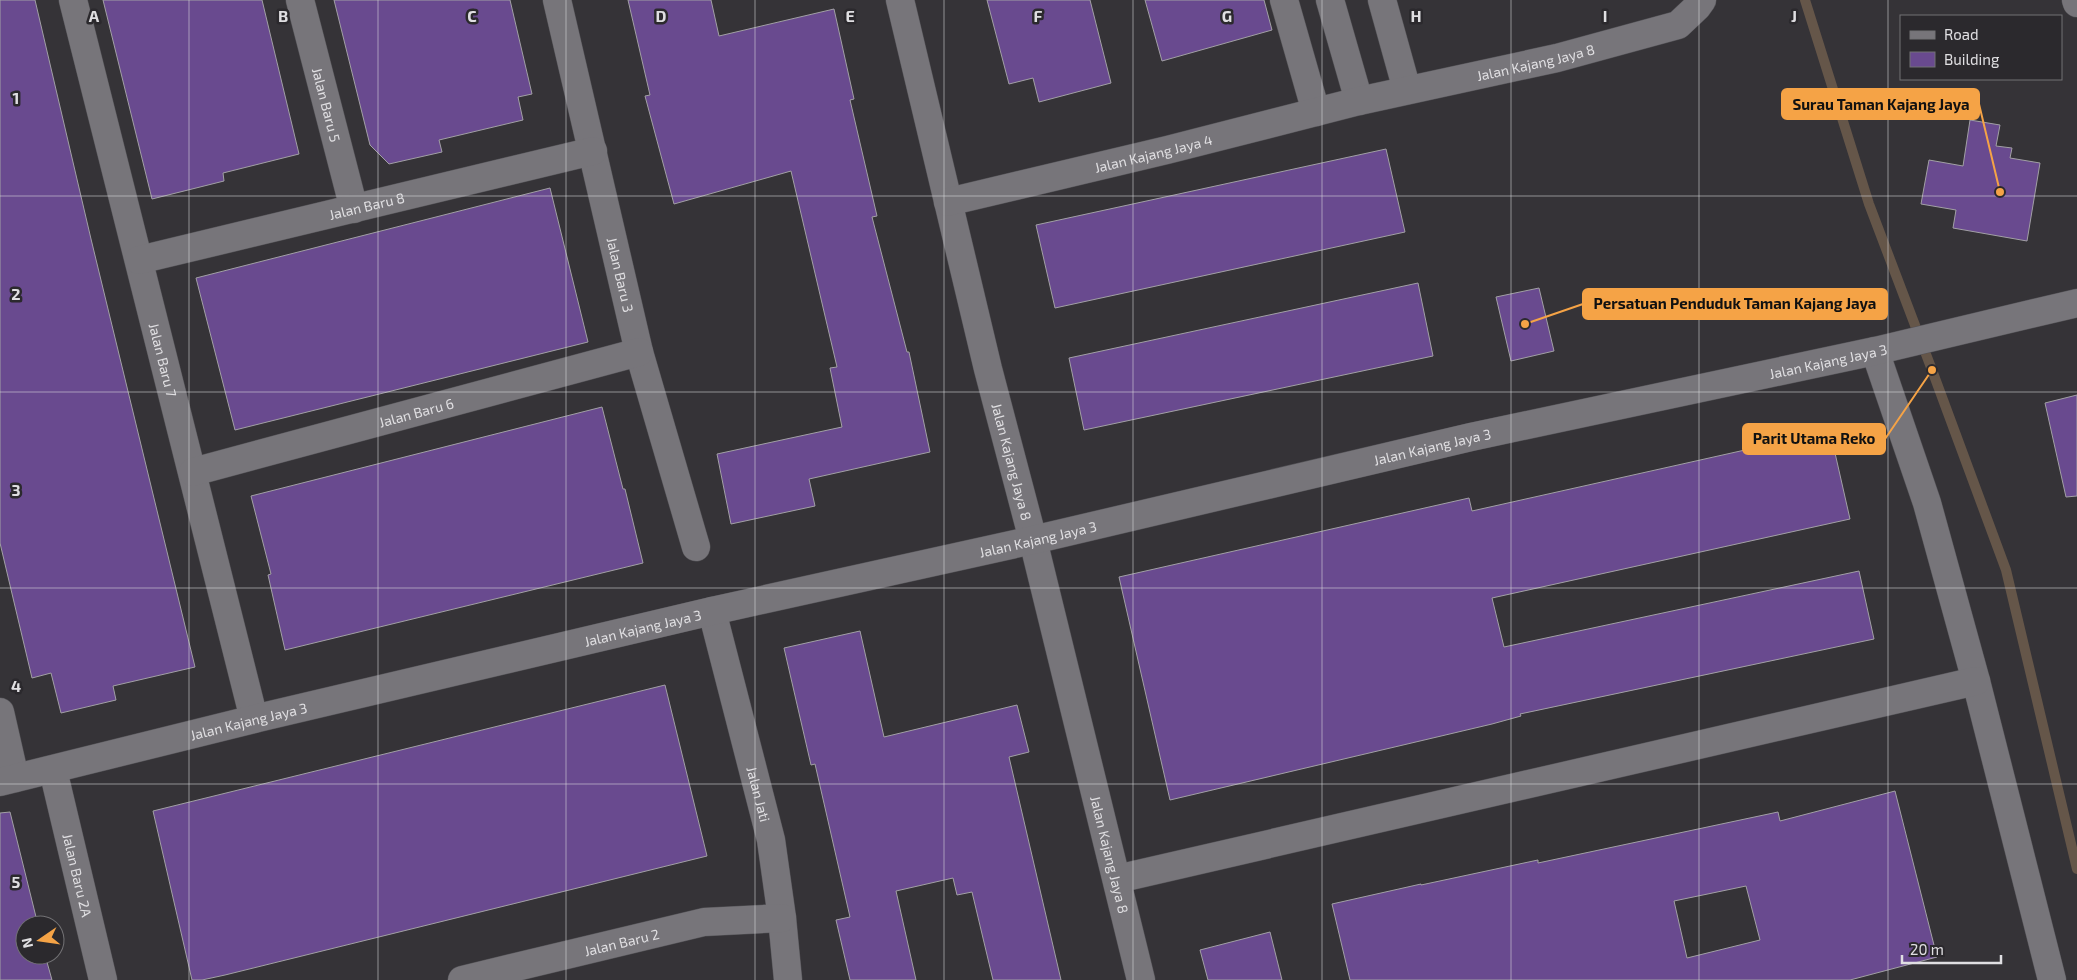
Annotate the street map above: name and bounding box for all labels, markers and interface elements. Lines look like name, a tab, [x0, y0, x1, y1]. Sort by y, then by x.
text: A	[89, 6, 100, 25]
text: B	[278, 6, 288, 25]
text: C	[467, 6, 477, 25]
text: D	[656, 6, 667, 25]
text: E	[845, 6, 855, 25]
text: F	[1034, 6, 1043, 25]
text: G	[1222, 6, 1232, 25]
text: H	[1410, 6, 1422, 25]
text: I	[1603, 6, 1607, 25]
text: J	[1791, 6, 1797, 25]
legend	[1900, 15, 2062, 80]
text: Road	[1944, 25, 1979, 43]
street label: Jalan Kajang Jaya 8	[1475, 40, 1596, 84]
text: Building	[1944, 50, 2000, 68]
street label: Jalan Baru 5	[309, 66, 345, 144]
text: 1	[13, 88, 19, 107]
callout: Surau Taman Kajang Jaya	[1782, 89, 1979, 119]
text: Surau Taman Kajang Jaya	[1792, 95, 1970, 114]
street label: Jalan Kajang Jaya 4	[1093, 130, 1214, 175]
street label: Jalan Baru 8	[327, 188, 406, 223]
street label: Jalan Baru 3	[604, 235, 638, 314]
text: 2	[11, 284, 21, 303]
callout: Persatuan Penduduk Taman Kajang Jaya	[1583, 289, 1887, 319]
text: Persatuan Penduduk Taman Kajang Jaya	[1594, 294, 1876, 313]
street label: Jalan Baru 7	[146, 321, 181, 399]
street label: Jalan Kajang Jaya 3	[1768, 340, 1889, 382]
street label: Jalan Baru 6	[377, 394, 455, 430]
street label: Jalan Kajang Jaya 8	[989, 401, 1036, 522]
callout: Parit Utama Reko	[1743, 424, 1885, 454]
street label: Jalan Kajang Jaya 3	[1372, 425, 1492, 468]
text: Parit Utama Reko	[1753, 429, 1876, 447]
text: 3	[11, 480, 21, 499]
street label: Jalan Kajang Jaya 3	[977, 517, 1098, 560]
street label: Jalan Kajang Jaya 3	[582, 605, 703, 649]
text: 4	[11, 676, 21, 695]
street label: Jalan Kajang Jaya 3	[188, 698, 309, 743]
street label: Jalan Jati	[744, 765, 774, 824]
street label: Jalan Kajang Jaya 8	[1088, 794, 1133, 915]
street label: Jalan Baru 2A	[60, 832, 96, 919]
text: 5	[12, 872, 21, 891]
north arrow	[15, 915, 65, 965]
street label: Jalan Baru 2	[582, 925, 661, 959]
scale bar	[1902, 932, 2001, 964]
text: N	[17, 936, 36, 950]
text: 20 m	[1910, 940, 1944, 958]

